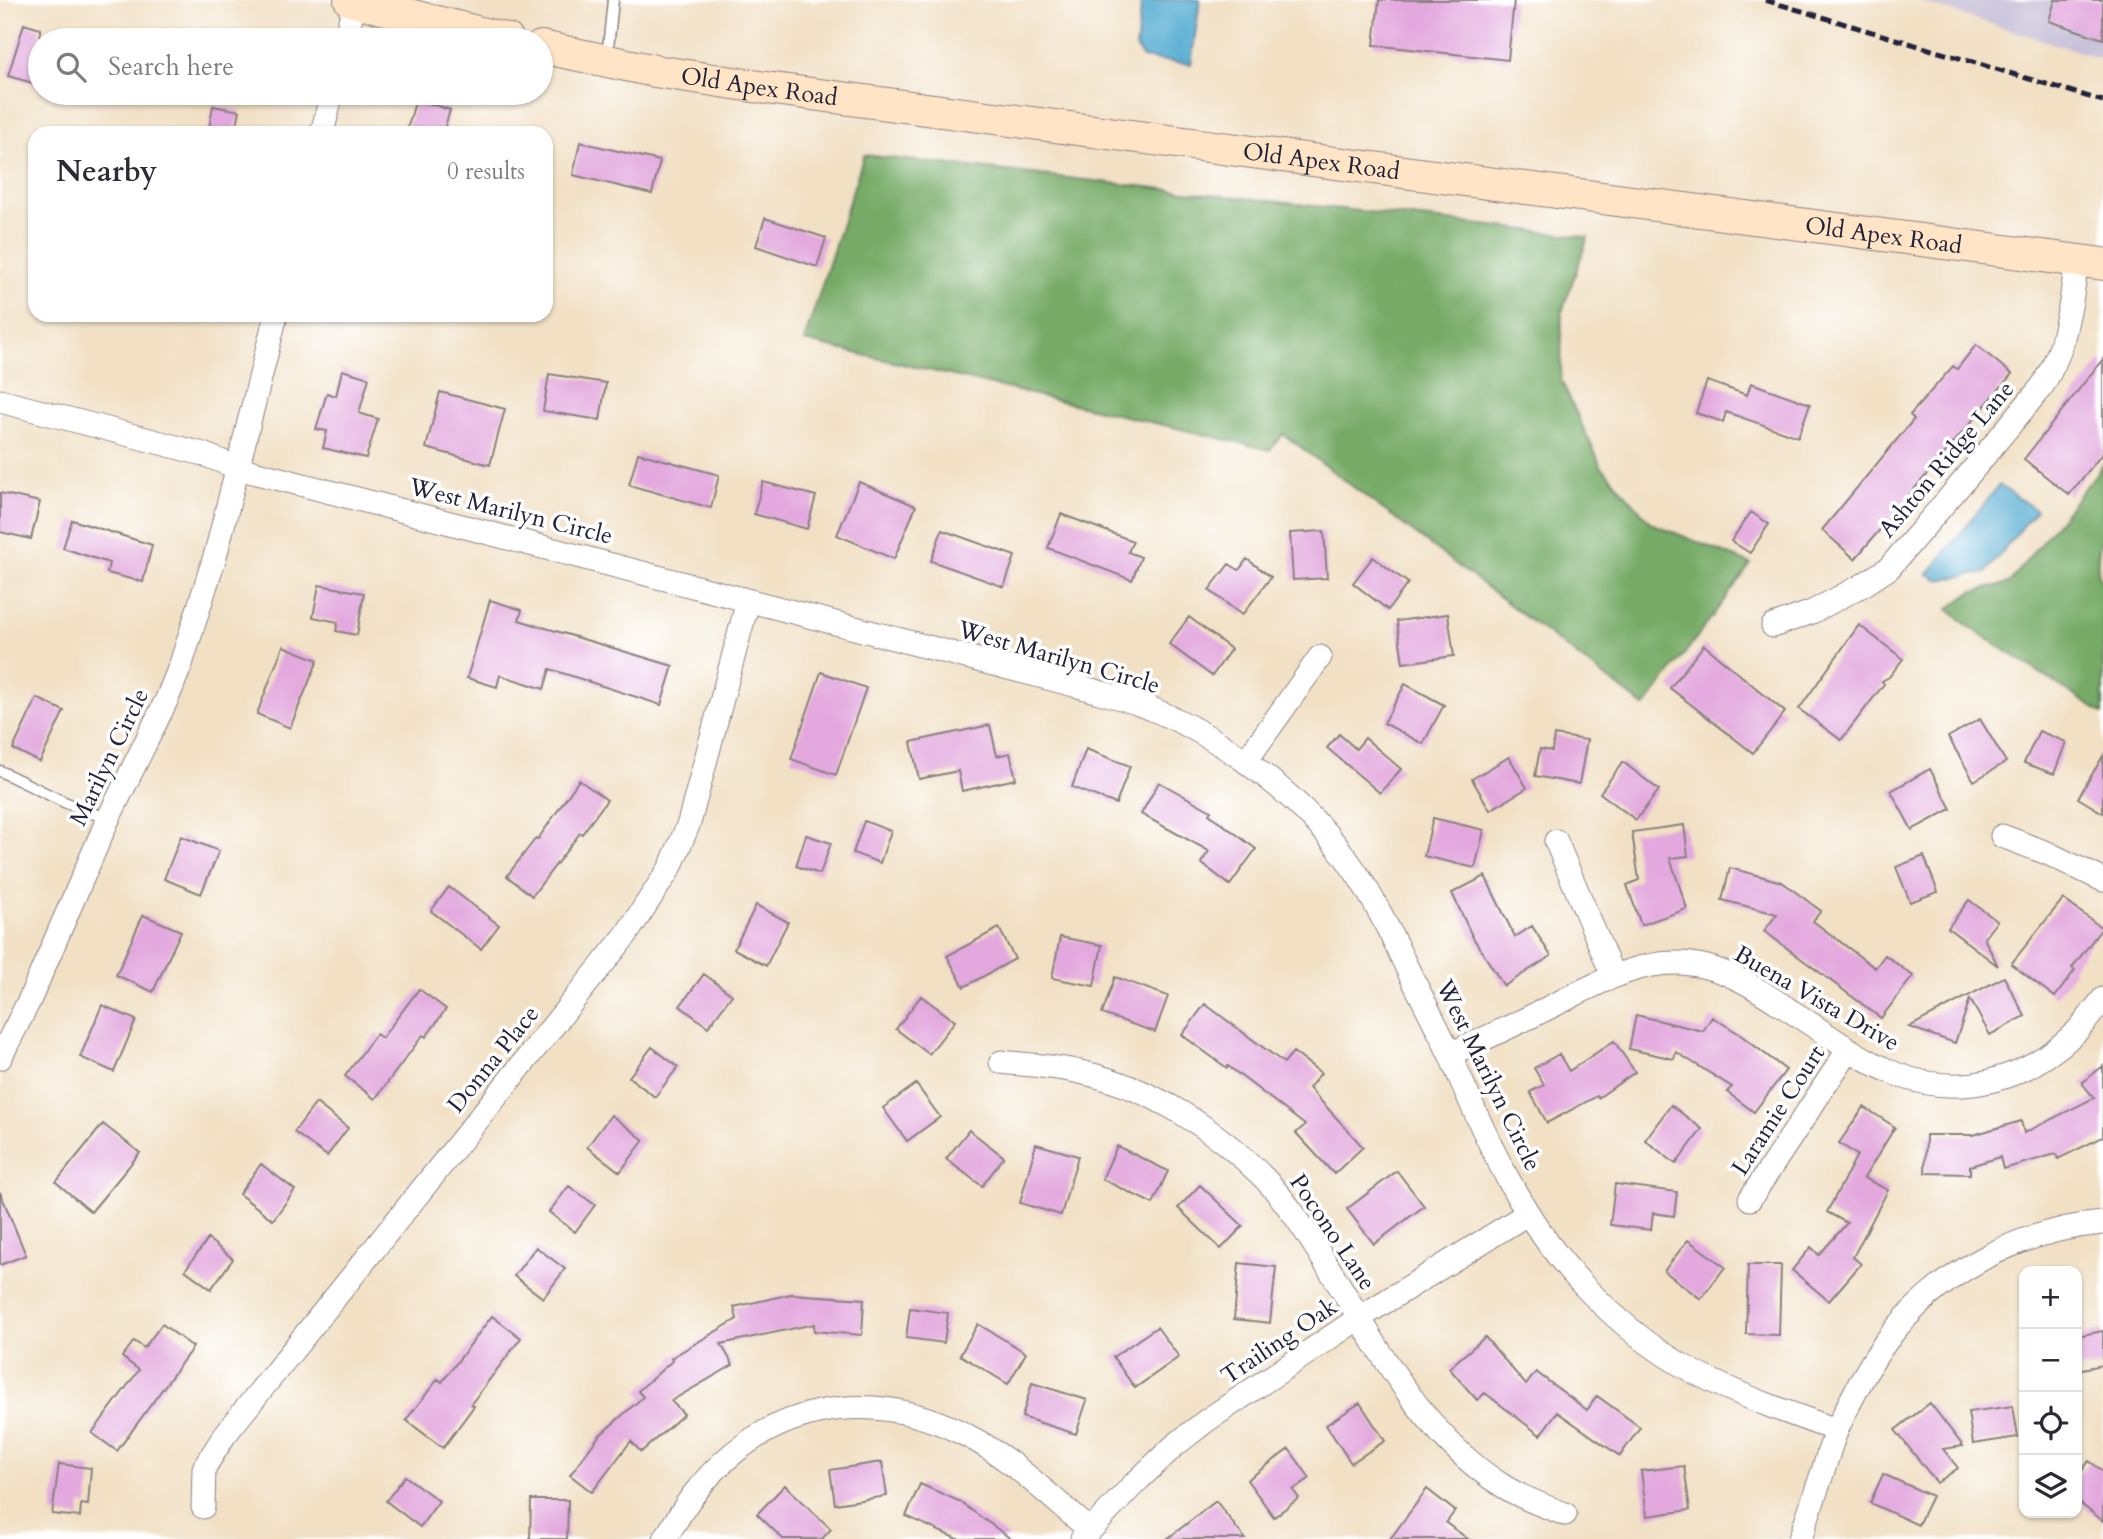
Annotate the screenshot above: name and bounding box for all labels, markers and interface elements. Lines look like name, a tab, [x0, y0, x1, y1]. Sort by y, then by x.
search box	[28, 28, 553, 105]
icon: search	[52, 48, 90, 86]
text: Search here	[108, 49, 234, 84]
street label: Old Apex Road	[679, 59, 840, 114]
street label: Old Apex Road	[1241, 135, 1402, 188]
text: Nearby	[56, 151, 157, 192]
text: 0 results	[447, 156, 525, 187]
street label: Old Apex Road	[1803, 209, 1964, 262]
street label: Ashton Ridge Lane	[1871, 374, 2022, 545]
street label: West Marilyn Circle	[405, 470, 616, 553]
street label: West Marilyn Circle	[953, 613, 1164, 702]
street label: Marilyn Circle	[62, 683, 157, 831]
street label: Buena Vista Drive	[1728, 938, 1905, 1059]
street label: West Marilyn Circle	[1428, 973, 1549, 1176]
street label: Donna Place	[440, 999, 547, 1120]
street label: Laramie Court	[1724, 1038, 1833, 1182]
street label: Pocono Lane	[1282, 1168, 1384, 1297]
map controls	[2019, 1266, 2082, 1518]
button: +	[2019, 1266, 2082, 1329]
street label: Trailing Oak	[1215, 1290, 1344, 1393]
button: −	[2019, 1329, 2082, 1392]
button: locate	[2019, 1392, 2082, 1455]
button: layers	[2019, 1455, 2082, 1518]

